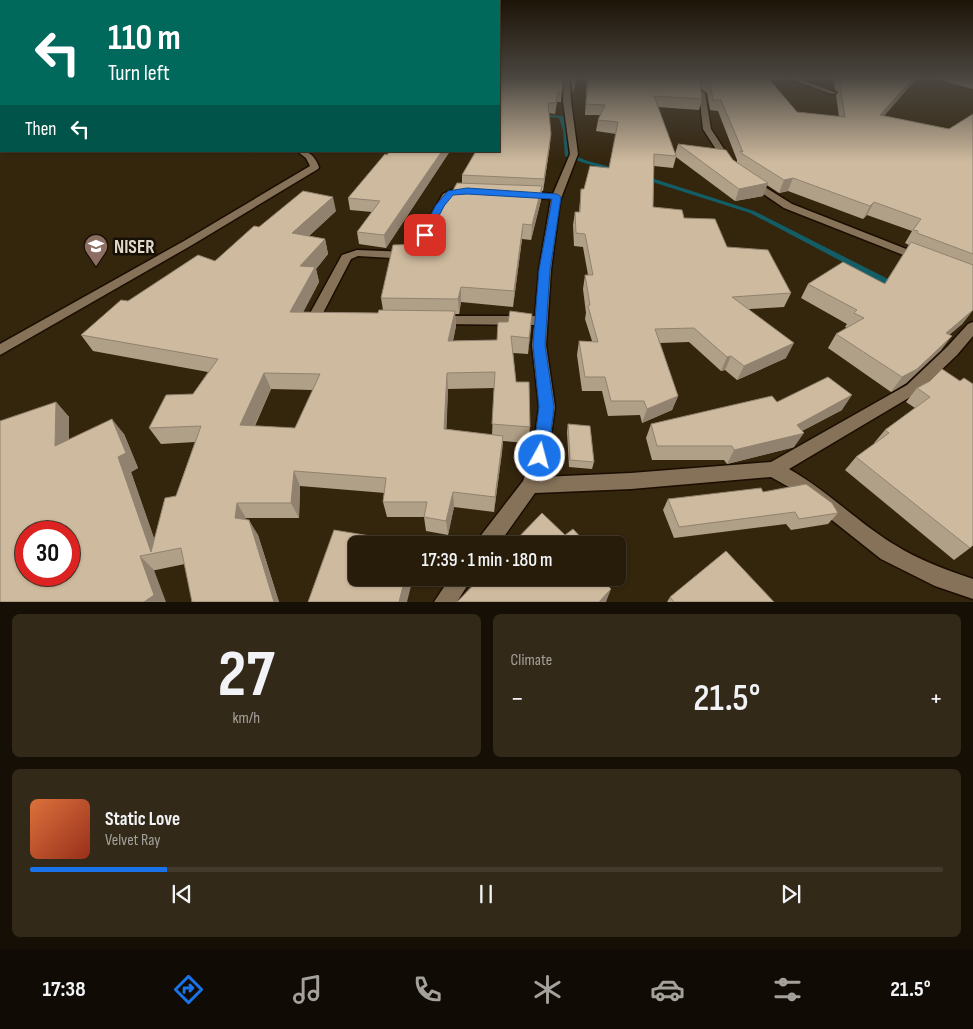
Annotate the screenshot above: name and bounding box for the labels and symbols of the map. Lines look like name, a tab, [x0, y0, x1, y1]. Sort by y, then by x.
pin	[404, 214, 446, 256]
school or university icon: NISER	[83, 233, 109, 267]
place label: NISER	[114, 236, 155, 259]
position arrow	[513, 429, 565, 481]
speed limit sign: 30	[15, 521, 80, 586]

